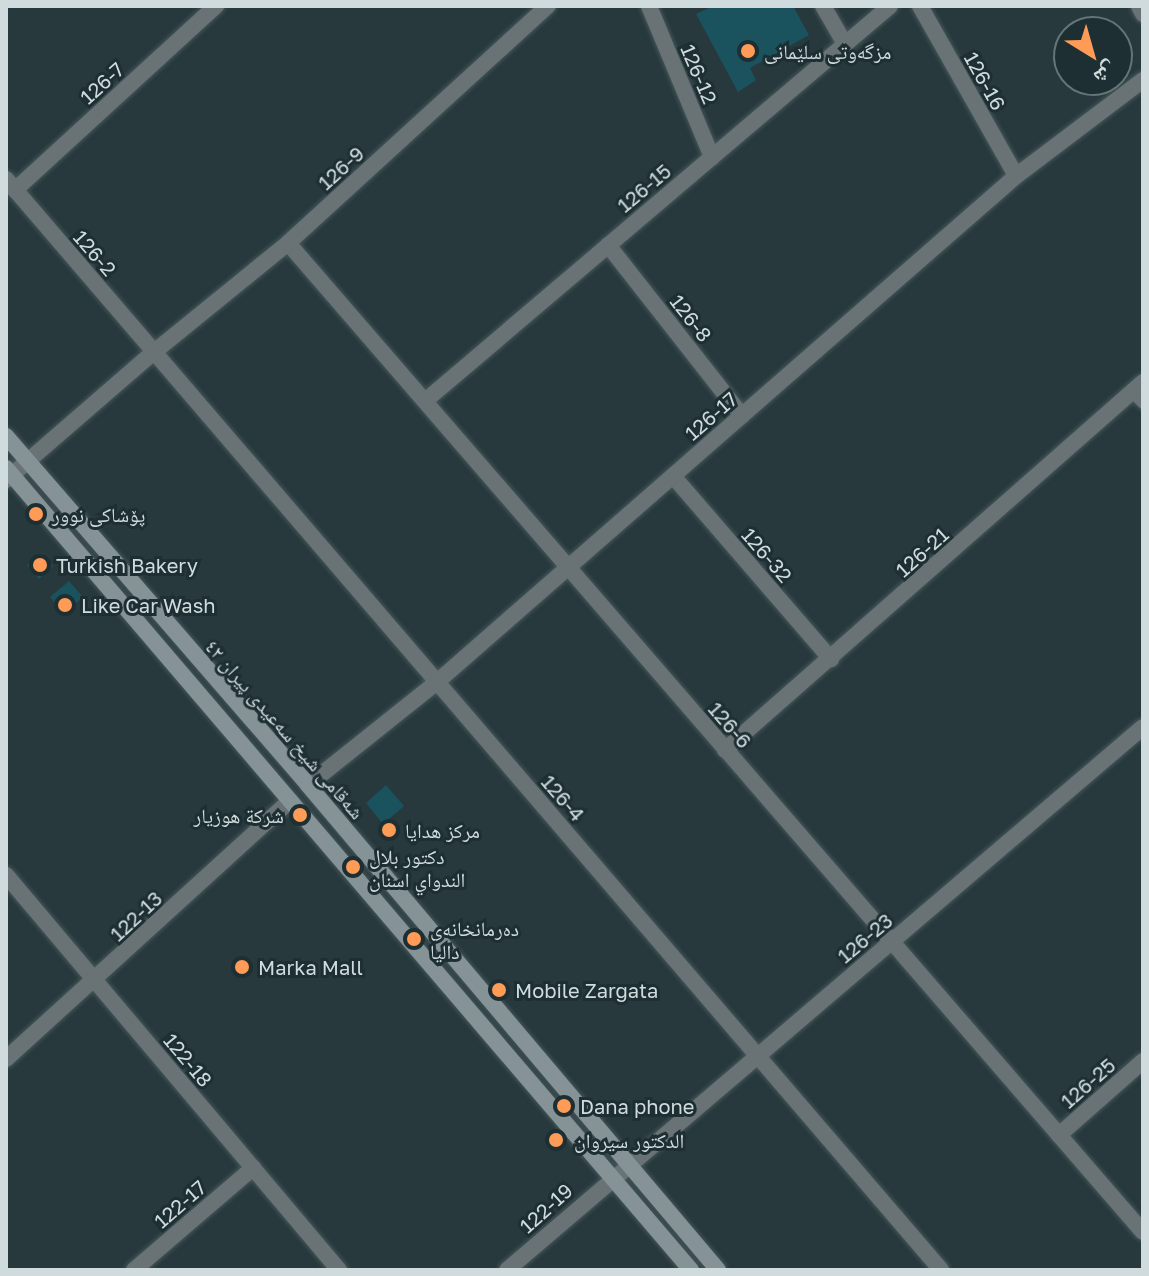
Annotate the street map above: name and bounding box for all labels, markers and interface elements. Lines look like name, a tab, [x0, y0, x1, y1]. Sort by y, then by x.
north arrow	[1053, 16, 1133, 96]
place label: مزگەوتی سلێمانی	[764, 39, 891, 63]
street label: 126-12	[676, 41, 722, 107]
marker: مزگەوتی سلێمانی	[739, 42, 757, 60]
street label: 126-16	[959, 48, 1011, 114]
text: ش	[1089, 56, 1124, 92]
street label: 126-7	[75, 57, 129, 109]
street label: 126-9	[313, 141, 369, 195]
street label: 126-15	[612, 159, 676, 217]
street label: 126-2	[69, 225, 121, 281]
street label: 126-8	[665, 290, 717, 346]
street label: 126-17	[680, 387, 742, 445]
place label: پۆشاکی نوور	[52, 502, 145, 526]
marker: پۆشاکی نوور	[27, 505, 45, 523]
street label: 126-21	[891, 522, 953, 582]
street label: 126-32	[737, 523, 797, 587]
place label: Turkish Bakery	[56, 553, 198, 577]
marker: Turkish Bakery	[31, 556, 49, 574]
place label: Like Car Wash	[81, 593, 216, 617]
marker: Like Car Wash	[56, 596, 74, 614]
street label: شەقامی شیخ سەعیدی پیران ٤٢	[200, 634, 370, 824]
street label: 126-6	[704, 697, 756, 753]
street label: 126-4	[536, 770, 590, 826]
place label: شرکة هوزیار	[194, 803, 284, 827]
marker: شرکة هوزیار	[291, 806, 309, 824]
place label: مركز هدايا	[405, 818, 480, 842]
marker: مركز هدايا	[380, 821, 398, 839]
place label: دكتور بلال الندواي اسنان	[369, 844, 465, 891]
marker: دكتور بلال الندواي اسنان	[344, 858, 362, 876]
street label: 122-13	[105, 886, 167, 946]
street label: 126-23	[833, 908, 897, 968]
place label: دەرمانخانەی دالیا	[430, 916, 519, 963]
marker: دەرمانخانەی دالیا	[405, 930, 423, 948]
place label: Marka Mall	[258, 955, 363, 979]
marker: Marka Mall	[233, 958, 251, 976]
place label: Mobile Zargata	[515, 978, 658, 1002]
marker: Mobile Zargata	[490, 981, 508, 999]
street label: 122-18	[159, 1028, 217, 1092]
street label: 126-25	[1056, 1053, 1120, 1113]
place label: Dana phone	[580, 1094, 694, 1118]
marker: Dana phone	[555, 1097, 573, 1115]
place label: الدكتور سيروان	[574, 1128, 684, 1152]
marker: الدكتور سيروان	[545, 1129, 567, 1151]
street label: 122-17	[149, 1175, 211, 1233]
street label: 122-19	[515, 1178, 577, 1238]

